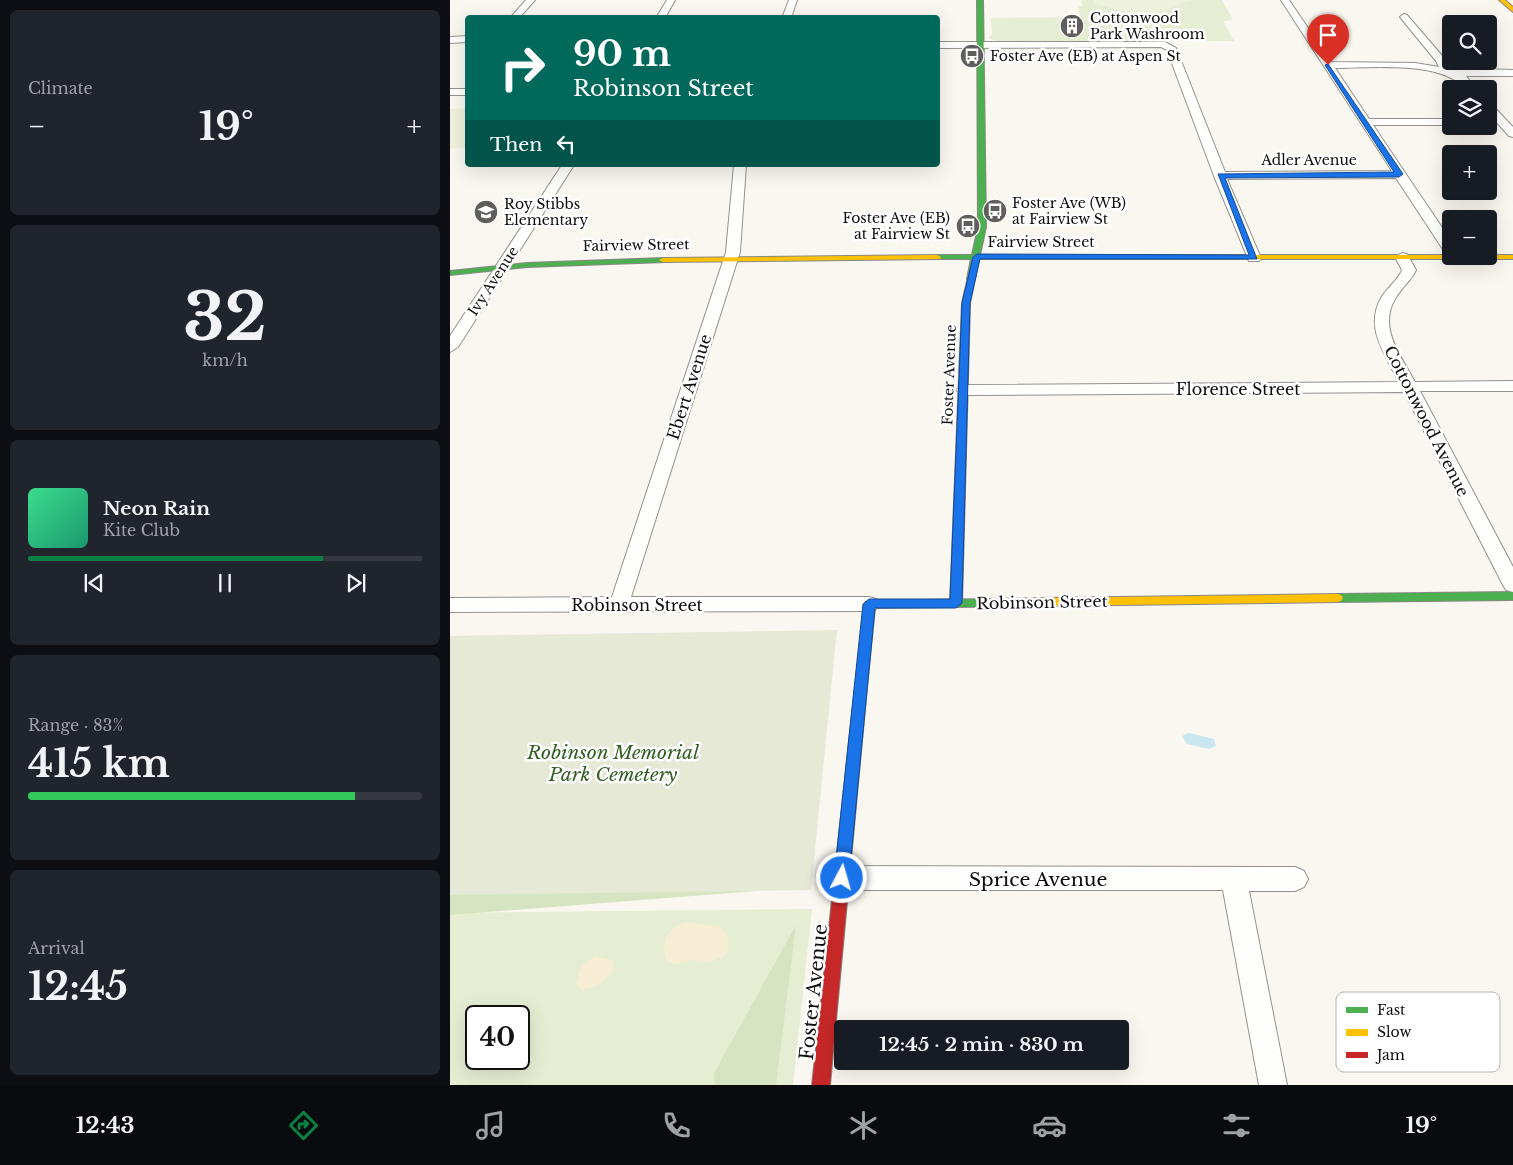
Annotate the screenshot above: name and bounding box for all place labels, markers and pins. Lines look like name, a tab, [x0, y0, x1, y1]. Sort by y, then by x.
place label: Cottonwood Park Washroom	[1090, 9, 1205, 43]
building icon: Cottonwood Park Washroom	[1059, 13, 1085, 39]
pin	[1307, 14, 1349, 65]
bus stop icon: Foster Ave (EB) at Aspen St	[959, 43, 985, 69]
place label: Foster Ave (EB) at Aspen St	[990, 47, 1181, 65]
place label: Foster Ave (WB) at Fairview St	[1012, 194, 1126, 228]
place label: Roy Stibbs Elementary	[504, 195, 588, 229]
bus stop icon: Foster Ave (WB) at Fairview St	[982, 198, 1008, 224]
school or university icon: Roy Stibbs Elementary	[473, 199, 499, 225]
place label: Foster Ave (EB) at Fairview St	[842, 209, 951, 243]
bus stop icon: Foster Ave (EB) at Fairview St	[955, 213, 981, 239]

